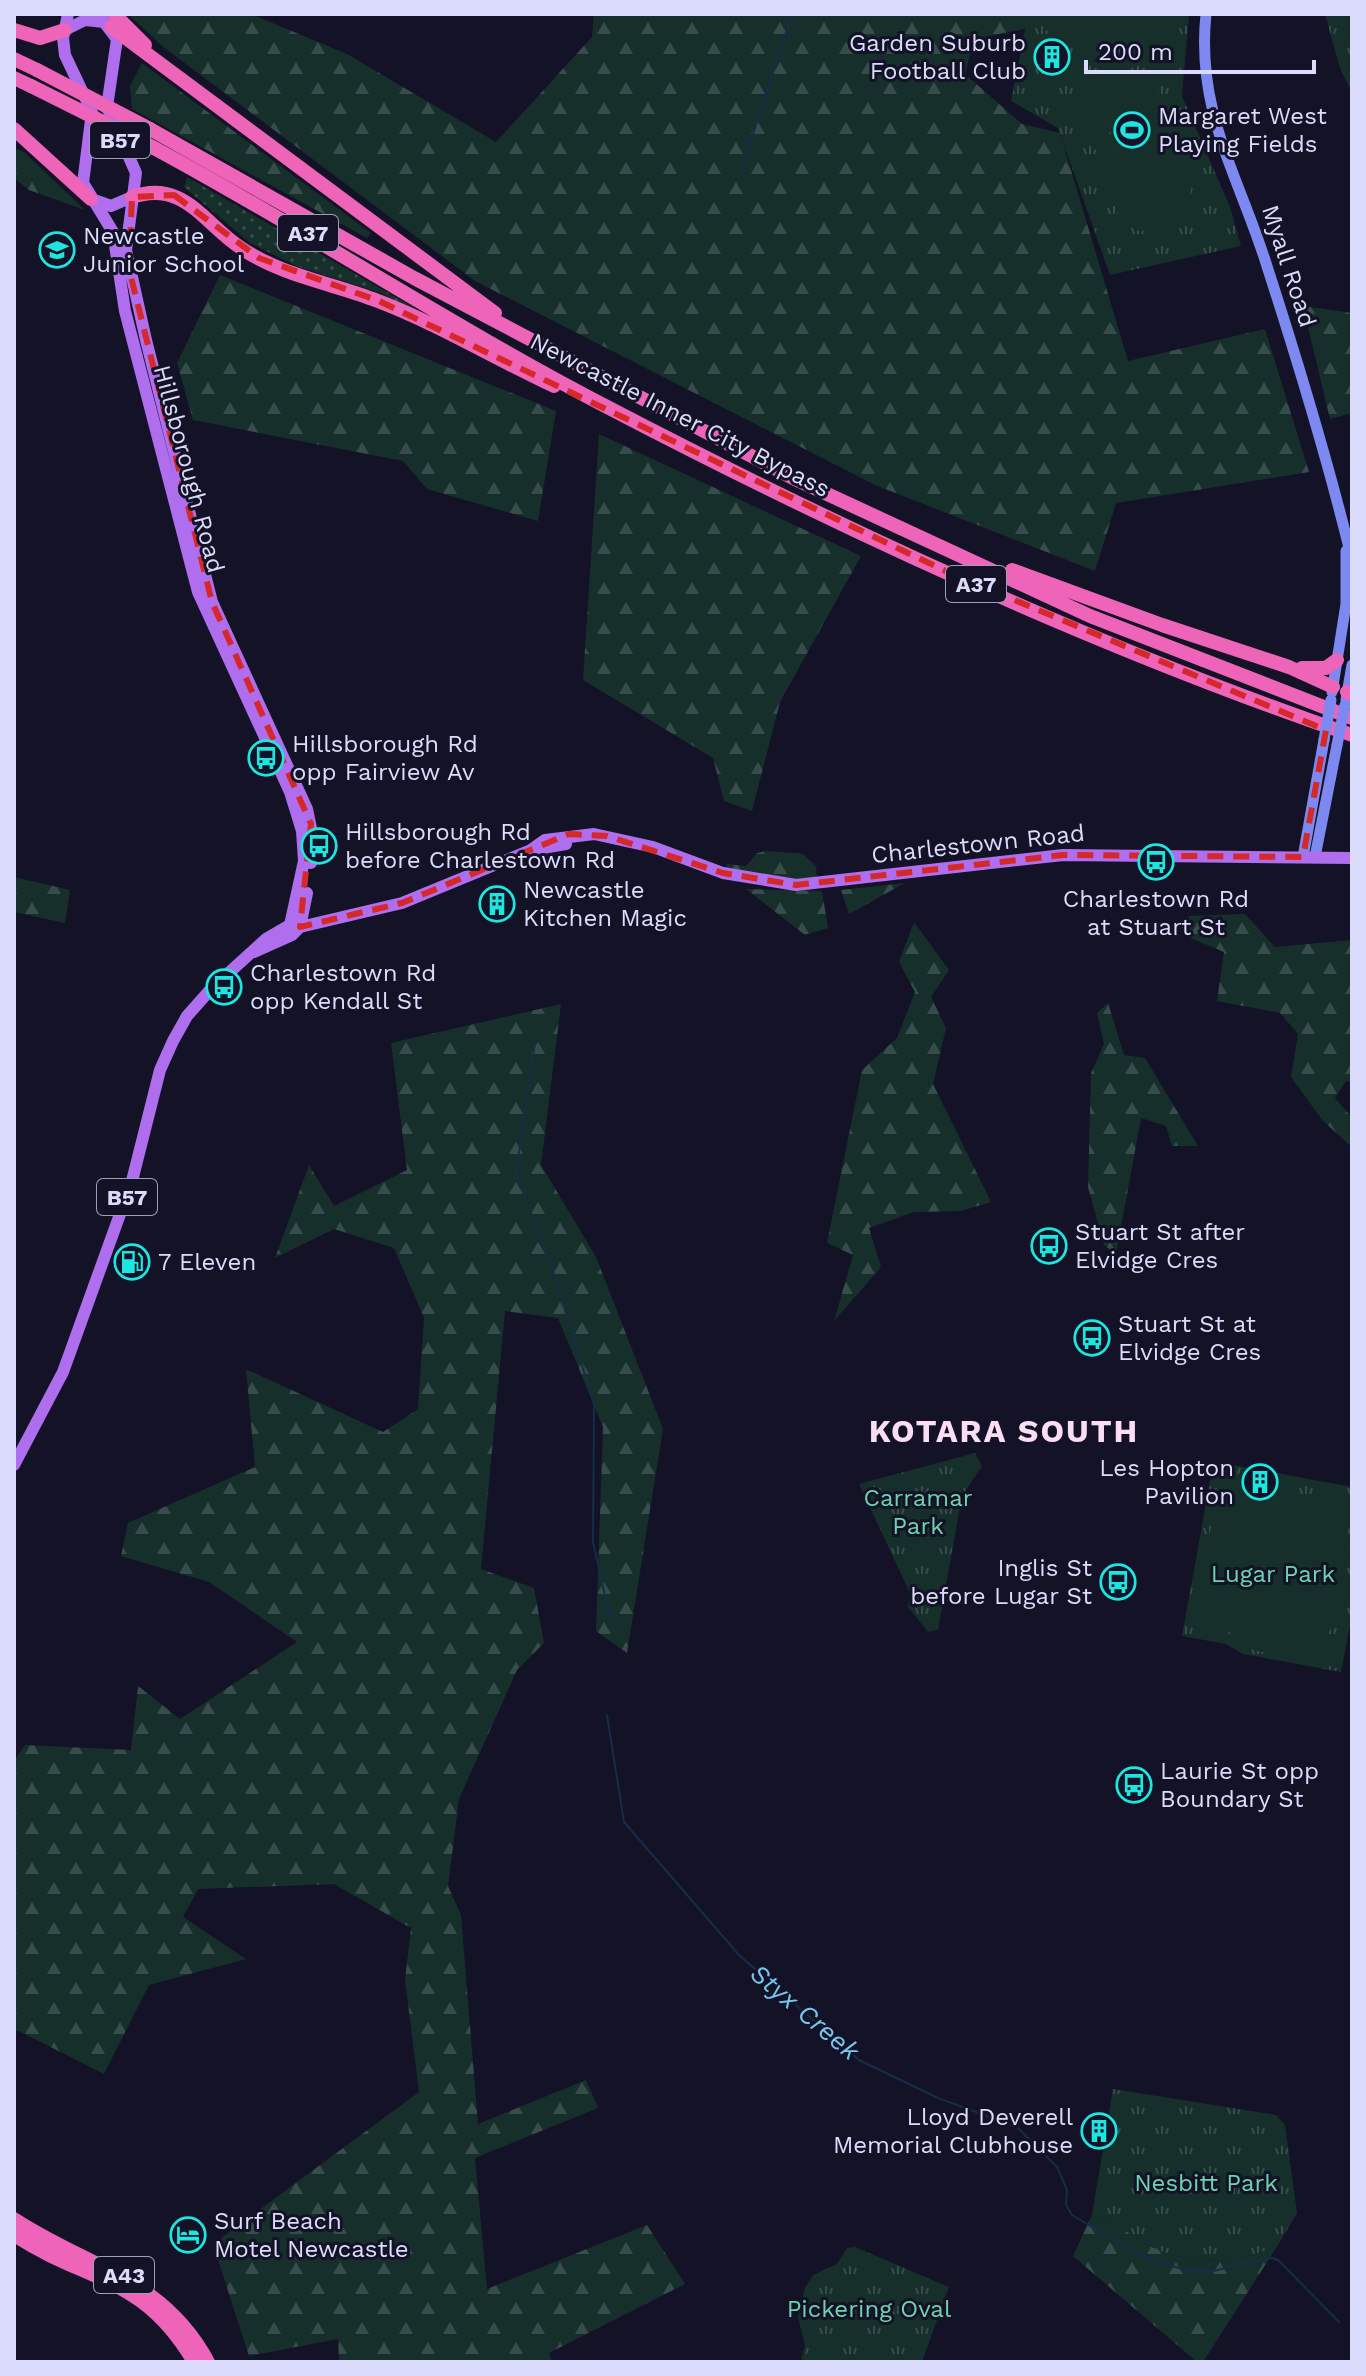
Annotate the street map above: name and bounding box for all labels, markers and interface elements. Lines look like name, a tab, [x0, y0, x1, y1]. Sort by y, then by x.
scale bar	[1086, 24, 1314, 74]
place label: Garden Suburb Football Club	[849, 29, 1026, 85]
building icon: Garden Suburb Football Club	[1033, 38, 1071, 76]
text: 200 m	[1098, 38, 1173, 66]
place label: Margaret West Playing Fields	[1158, 102, 1327, 158]
sports icon: Margaret West Playing Fields	[1113, 111, 1151, 149]
road number: B57	[90, 122, 150, 158]
street label: Myall Road	[1256, 201, 1322, 331]
road number: A37	[278, 215, 338, 251]
place label: Newcastle Junior School	[83, 222, 245, 278]
school or university icon: Newcastle Junior School	[38, 231, 76, 269]
street label: Newcastle Inner City Bypass	[525, 327, 835, 503]
street label: Hillsborough Road	[148, 362, 230, 576]
road number: A37	[946, 566, 1006, 602]
place label: Hillsborough Rd opp Fairview Av	[292, 730, 478, 786]
bus stop icon: Hillsborough Rd opp Fairview Av	[247, 739, 285, 777]
place label: Hillsborough Rd before Charlestown Rd	[345, 818, 615, 874]
street label: Charlestown Road	[870, 819, 1086, 869]
bus stop icon: Hillsborough Rd before Charlestown Rd	[300, 827, 338, 865]
bus stop icon: Charlestown Rd at Stuart St	[1137, 843, 1175, 881]
place label: Newcastle Kitchen Magic	[523, 876, 687, 932]
building icon: Newcastle Kitchen Magic	[478, 885, 516, 923]
place label: Charlestown Rd at Stuart St	[1063, 885, 1249, 941]
place label: Charlestown Rd opp Kendall St	[250, 959, 436, 1015]
bus stop icon: Charlestown Rd opp Kendall St	[205, 968, 243, 1006]
road number: B57	[97, 1179, 157, 1215]
place label: Stuart St after Elvidge Cres	[1075, 1218, 1245, 1274]
bus stop icon: Stuart St after Elvidge Cres	[1030, 1227, 1068, 1265]
fuel station icon: 7 Eleven	[113, 1243, 151, 1281]
place label: 7 Eleven	[158, 1248, 256, 1276]
place label: Stuart St at Elvidge Cres	[1118, 1310, 1261, 1366]
bus stop icon: Stuart St at Elvidge Cres	[1073, 1319, 1111, 1357]
district label: KOTARA SOUTH	[869, 1412, 1139, 1450]
place label: Les Hopton Pavilion	[1099, 1454, 1234, 1510]
building icon: Les Hopton Pavilion	[1241, 1463, 1279, 1501]
park label: Carramar Park	[863, 1484, 973, 1540]
place label: Inglis St before Lugar St	[910, 1554, 1092, 1610]
park label: Lugar Park	[1211, 1560, 1336, 1588]
bus stop icon: Inglis St before Lugar St	[1099, 1563, 1137, 1601]
place label: Laurie St opp Boundary St	[1160, 1757, 1319, 1813]
bus stop icon: Laurie St opp Boundary St	[1115, 1766, 1153, 1804]
water label: Styx Creek	[744, 1958, 866, 2067]
place label: Lloyd Deverell Memorial Clubhouse	[833, 2103, 1074, 2159]
building icon: Lloyd Deverell Memorial Clubhouse	[1080, 2112, 1118, 2150]
park label: Nesbitt Park	[1134, 2169, 1278, 2197]
place label: Surf Beach Motel Newcastle	[214, 2207, 409, 2263]
hotel icon: Surf Beach Motel Newcastle	[169, 2216, 207, 2254]
road number: A43	[94, 2257, 154, 2293]
park label: Pickering Oval	[787, 2295, 952, 2323]

